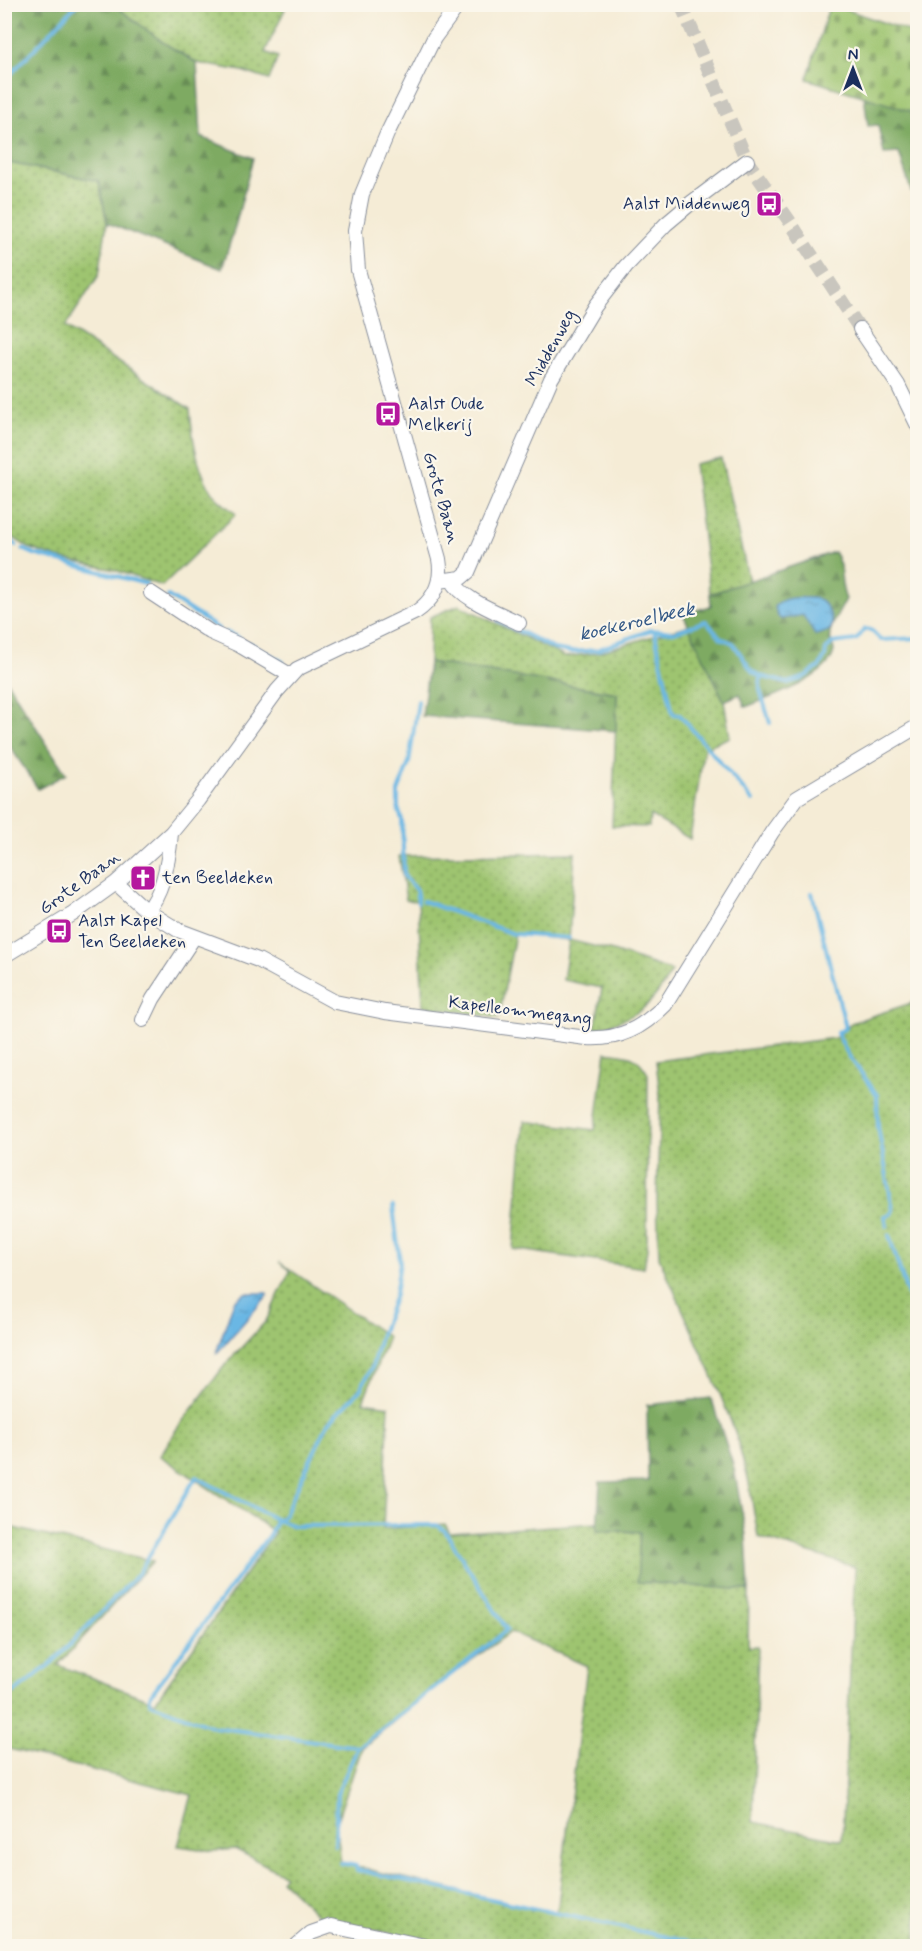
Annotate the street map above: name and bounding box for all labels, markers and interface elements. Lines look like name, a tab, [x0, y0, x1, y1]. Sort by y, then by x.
north arrow	[823, 39, 883, 99]
text: N	[848, 45, 858, 66]
bus stop icon: Aalst Middenweg	[754, 189, 784, 219]
place label: Aalst Middenweg	[623, 192, 750, 217]
street label: Middenweg	[520, 305, 583, 391]
place label: Aalst Oude Melkerij	[408, 392, 484, 437]
bus stop icon: Aalst Oude Melkerij	[373, 399, 403, 429]
street label: Grote Baan	[416, 449, 466, 547]
water label: koekeroelbeek	[577, 595, 699, 648]
street label: Grote Baan	[35, 845, 125, 921]
church icon: ten Beeldeken	[128, 863, 158, 893]
place label: ten Beeldeken	[161, 866, 273, 890]
place label: Aalst Kapel Ten Beeldeken	[78, 909, 186, 954]
bus stop icon: Aalst Kapel Ten Beeldeken	[44, 916, 74, 946]
street label: Kapelleommegang	[447, 990, 593, 1033]

